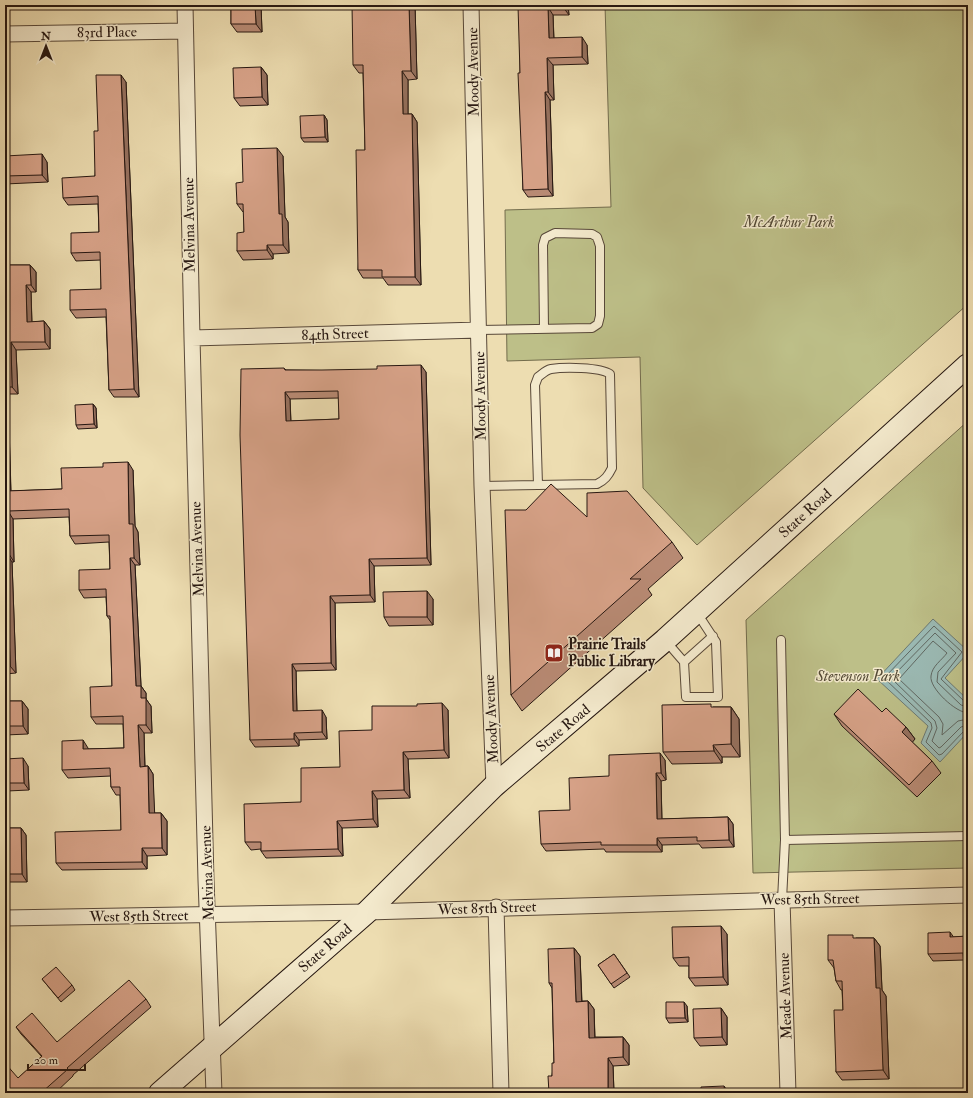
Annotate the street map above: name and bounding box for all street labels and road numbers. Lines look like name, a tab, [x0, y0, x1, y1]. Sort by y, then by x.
street label: 83rd Place	[77, 22, 137, 43]
street label: Moody Avenue	[463, 27, 484, 117]
street label: Melvina Avenue	[179, 177, 200, 273]
street label: 84th Street	[301, 324, 369, 345]
street label: Moody Avenue	[470, 351, 491, 441]
street label: State Road	[775, 484, 836, 542]
street label: Melvina Avenue	[186, 501, 209, 597]
street label: Moody Avenue	[480, 674, 503, 764]
street label: State Road	[532, 700, 595, 757]
street label: Melvina Avenue	[196, 825, 219, 921]
street label: West 85th Street	[759, 889, 860, 910]
street label: West 85th Street	[436, 897, 537, 920]
street label: West 85th Street	[88, 906, 189, 927]
street label: State Road	[295, 919, 357, 977]
street label: Meade Avenue	[774, 952, 797, 1040]

